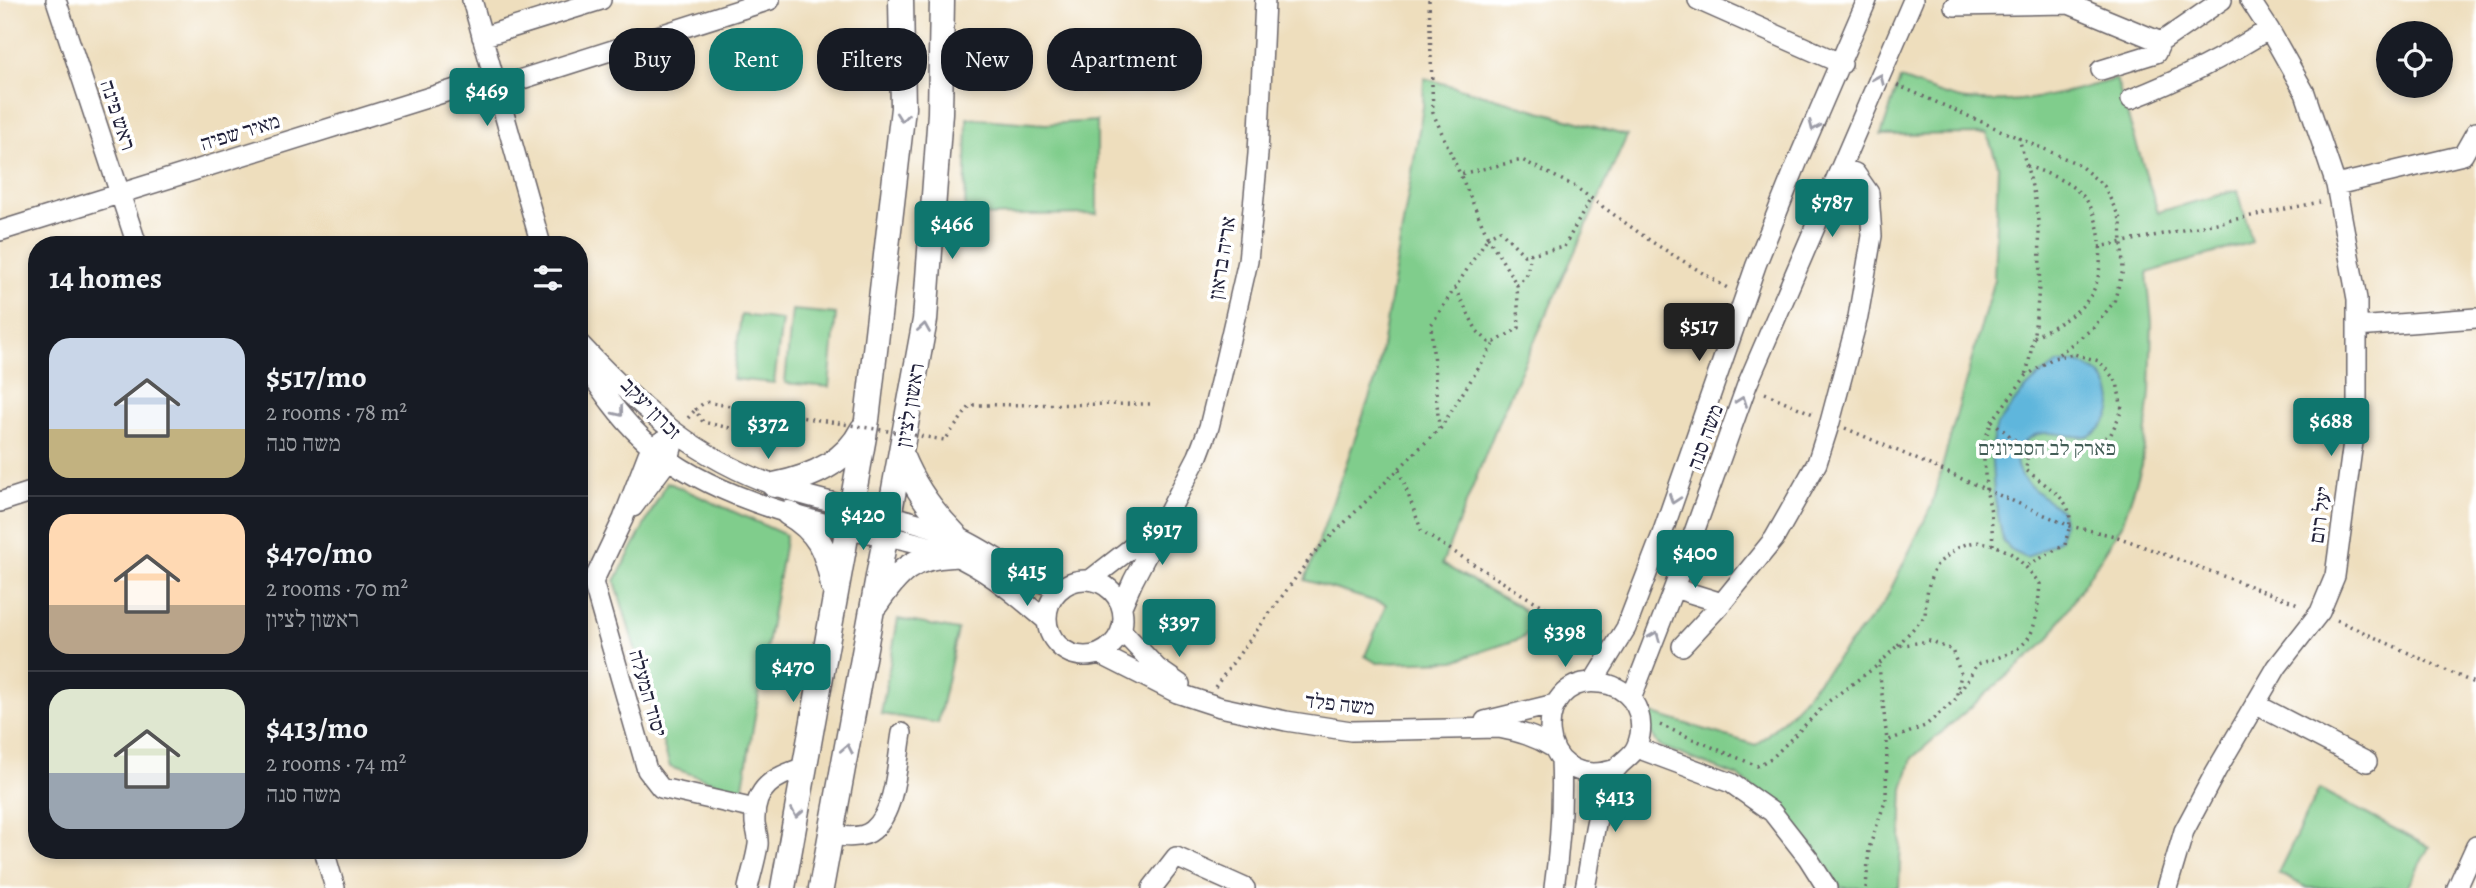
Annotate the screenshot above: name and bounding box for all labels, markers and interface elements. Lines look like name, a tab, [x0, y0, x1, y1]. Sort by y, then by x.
map controls	[2376, 21, 2453, 98]
button: locate	[2376, 21, 2453, 98]
chip: Buy	[609, 28, 695, 91]
chip: Rent	[709, 28, 803, 91]
chip: Filters	[817, 28, 927, 91]
chip: New	[941, 28, 1033, 91]
chip: Apartment	[1047, 28, 1202, 91]
pin: $469	[446, 68, 528, 128]
one-way arrow	[1871, 74, 1885, 86]
text: $469	[466, 75, 508, 106]
street label: ראש פינה	[93, 76, 143, 154]
street label: מאיר שפיה	[197, 107, 283, 157]
one-way arrow	[894, 111, 909, 123]
one-way arrow	[1808, 119, 1822, 131]
pin: $787	[1791, 180, 1873, 239]
text: $787	[1811, 186, 1853, 217]
pin: $466	[911, 202, 993, 261]
text: $466	[930, 208, 974, 239]
street label: אריה בראון	[1202, 214, 1242, 302]
text: 14 homes	[49, 258, 162, 298]
icon: filters	[529, 259, 567, 297]
pin: $517	[1658, 304, 1740, 363]
text: $517	[1680, 310, 1718, 341]
one-way arrow	[916, 322, 931, 334]
text: $517/mo	[266, 357, 367, 397]
street label: ראשון לציון	[889, 361, 931, 449]
icon: home	[105, 366, 189, 450]
street label: זכרון יעקב	[614, 371, 688, 445]
one-way arrow	[1733, 396, 1747, 408]
text: 2 rooms · 78 m²	[266, 397, 407, 428]
pin: $688	[2290, 398, 2372, 458]
street label: משה סנה	[1680, 400, 1730, 474]
pin: $372	[727, 402, 809, 461]
one-way arrow	[610, 405, 623, 417]
text: $688	[2309, 405, 2353, 436]
text: $372	[747, 408, 789, 439]
text: משה סנה	[266, 428, 341, 459]
park label: פארק לב הסביונים	[1978, 434, 2116, 462]
street label: יעל רום	[2302, 484, 2338, 545]
pin: $420	[822, 492, 904, 552]
one-way arrow	[1668, 493, 1682, 505]
text: $420	[841, 499, 885, 530]
pin: $917	[1121, 508, 1203, 567]
text: $917	[1142, 514, 1182, 545]
pin: $400	[1654, 530, 1736, 590]
text: $470/mo	[266, 533, 372, 573]
text: $400	[1673, 537, 1717, 568]
icon: home	[105, 542, 189, 626]
pin: $415	[986, 548, 1068, 608]
text: $415	[1007, 555, 1047, 586]
text: 2 rooms · 70 m²	[266, 573, 408, 604]
pin: $397	[1138, 600, 1220, 659]
text: ראשון לציון	[266, 604, 359, 635]
text: $397	[1158, 606, 1200, 637]
pin: $398	[1524, 610, 1606, 669]
text: $398	[1544, 616, 1586, 647]
one-way arrow	[1647, 630, 1661, 642]
pin: $470	[752, 644, 834, 704]
street label: יסוד המעלה	[622, 646, 674, 740]
text: $470	[772, 651, 814, 682]
street label: משה פלד	[1304, 686, 1376, 722]
text: $413/mo	[266, 708, 368, 748]
icon: home	[105, 717, 189, 801]
one-way arrow	[839, 743, 854, 755]
text: 2 rooms · 74 m²	[266, 748, 406, 779]
pin: $413	[1574, 774, 1656, 834]
text: משה סנה	[266, 779, 341, 810]
text: $413	[1595, 781, 1635, 812]
one-way arrow	[790, 807, 805, 819]

